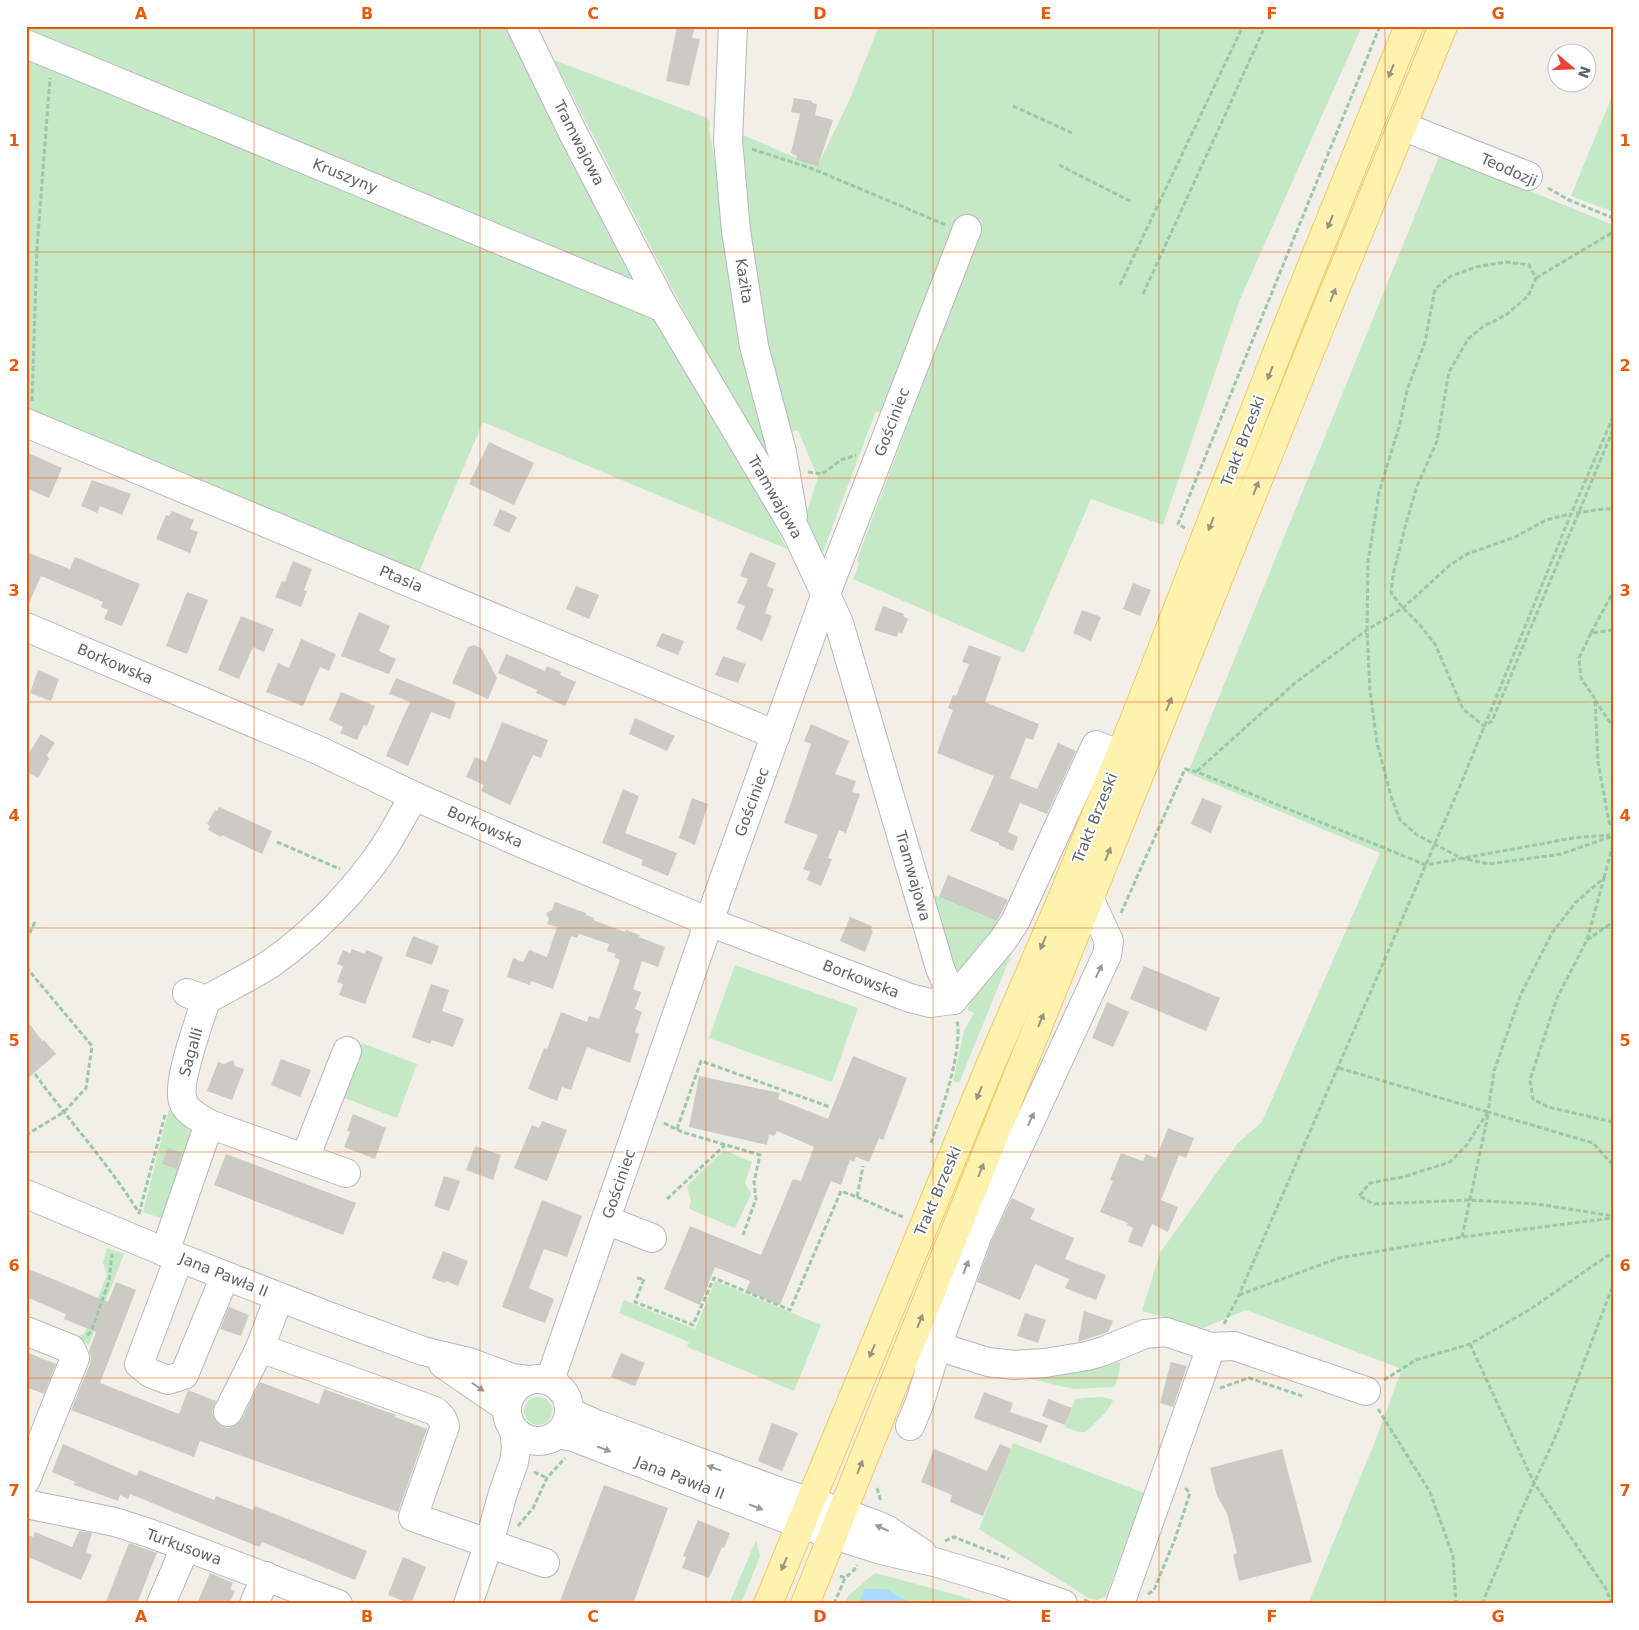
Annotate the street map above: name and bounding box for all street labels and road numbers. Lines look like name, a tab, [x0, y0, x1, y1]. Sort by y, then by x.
street label: Tramwajowa	[549, 97, 608, 189]
street label: Teodozji	[1477, 149, 1540, 190]
street label: Kruszyny	[310, 155, 380, 197]
street label: Kazita	[732, 257, 756, 305]
street label: Gościniec	[871, 385, 913, 459]
street label: Trakt Brzeski	[1217, 393, 1269, 490]
street label: Tramwajowa	[743, 451, 806, 542]
street label: Ptasia	[377, 562, 425, 596]
street label: Borkowska	[74, 640, 156, 688]
street label: Gościniec	[731, 765, 773, 839]
street label: Trakt Brzeski	[1068, 770, 1121, 867]
street label: Borkowska	[444, 802, 526, 852]
street label: Tramwajowa	[891, 828, 934, 923]
street label: Borkowska	[820, 956, 902, 1002]
street label: Sagalli	[175, 1026, 207, 1078]
street label: Trakt Brzeski	[911, 1143, 965, 1240]
street label: Gościniec	[599, 1147, 639, 1221]
street label: Jana Pawła II	[176, 1249, 271, 1301]
street label: Jana Pawła II	[632, 1452, 727, 1503]
street label: Turkusowa	[143, 1525, 224, 1569]

